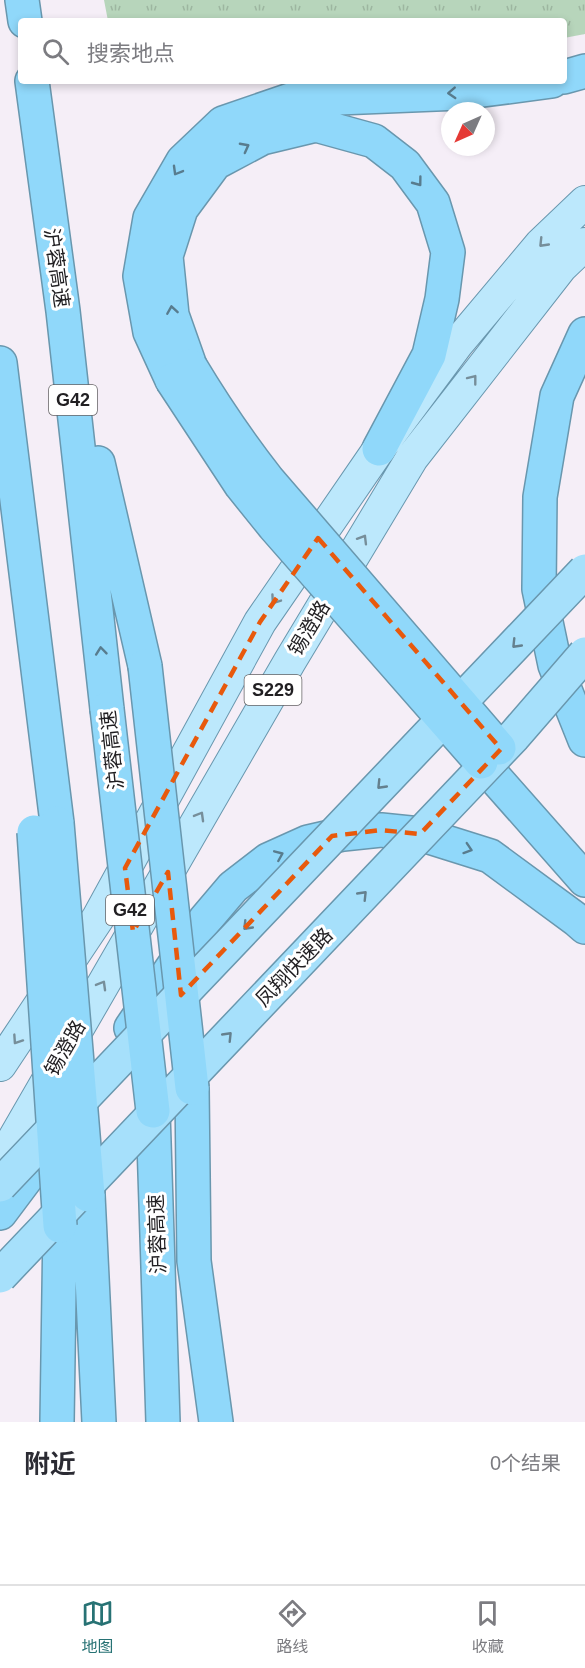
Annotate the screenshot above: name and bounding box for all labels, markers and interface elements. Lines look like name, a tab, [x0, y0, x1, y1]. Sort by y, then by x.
search box	[18, 18, 567, 84]
icon: search	[39, 35, 72, 68]
text: 搜索地点	[87, 41, 175, 66]
one-way arrow	[447, 86, 456, 99]
north arrow	[441, 102, 495, 156]
one-way arrow	[239, 143, 249, 154]
one-way arrow	[173, 165, 184, 175]
one-way arrow	[410, 175, 421, 186]
street label: 沪蓉高速	[41, 227, 73, 309]
one-way arrow	[539, 237, 550, 247]
one-way arrow	[166, 305, 179, 315]
one-way arrow	[466, 375, 477, 386]
road number: G42	[49, 385, 97, 415]
one-way arrow	[355, 535, 367, 545]
one-way arrow	[271, 593, 282, 604]
street label: 锡澄路	[284, 597, 334, 659]
one-way arrow	[512, 636, 523, 647]
one-way arrow	[95, 646, 108, 655]
road number: S229	[244, 675, 302, 705]
street label: 沪蓉高速	[97, 709, 127, 791]
one-way arrow	[377, 778, 388, 788]
one-way arrow	[193, 812, 204, 822]
one-way arrow	[462, 842, 473, 854]
one-way arrow	[273, 850, 284, 862]
one-way arrow	[355, 891, 366, 902]
road number: G42	[106, 895, 154, 925]
one-way arrow	[243, 919, 254, 930]
street label: 凤翔快速路	[251, 923, 337, 1011]
one-way arrow	[95, 981, 106, 991]
street label: 锡澄路	[40, 1017, 90, 1079]
one-way arrow	[221, 1032, 232, 1043]
one-way arrow	[13, 1033, 24, 1044]
street label: 沪蓉高速	[145, 1194, 169, 1274]
text: 附近	[24, 1449, 76, 1479]
text: 0个结果	[490, 1452, 561, 1474]
tab: 地图	[81, 1597, 114, 1657]
tab: 路线	[276, 1597, 309, 1657]
tab: 收藏	[471, 1597, 504, 1657]

